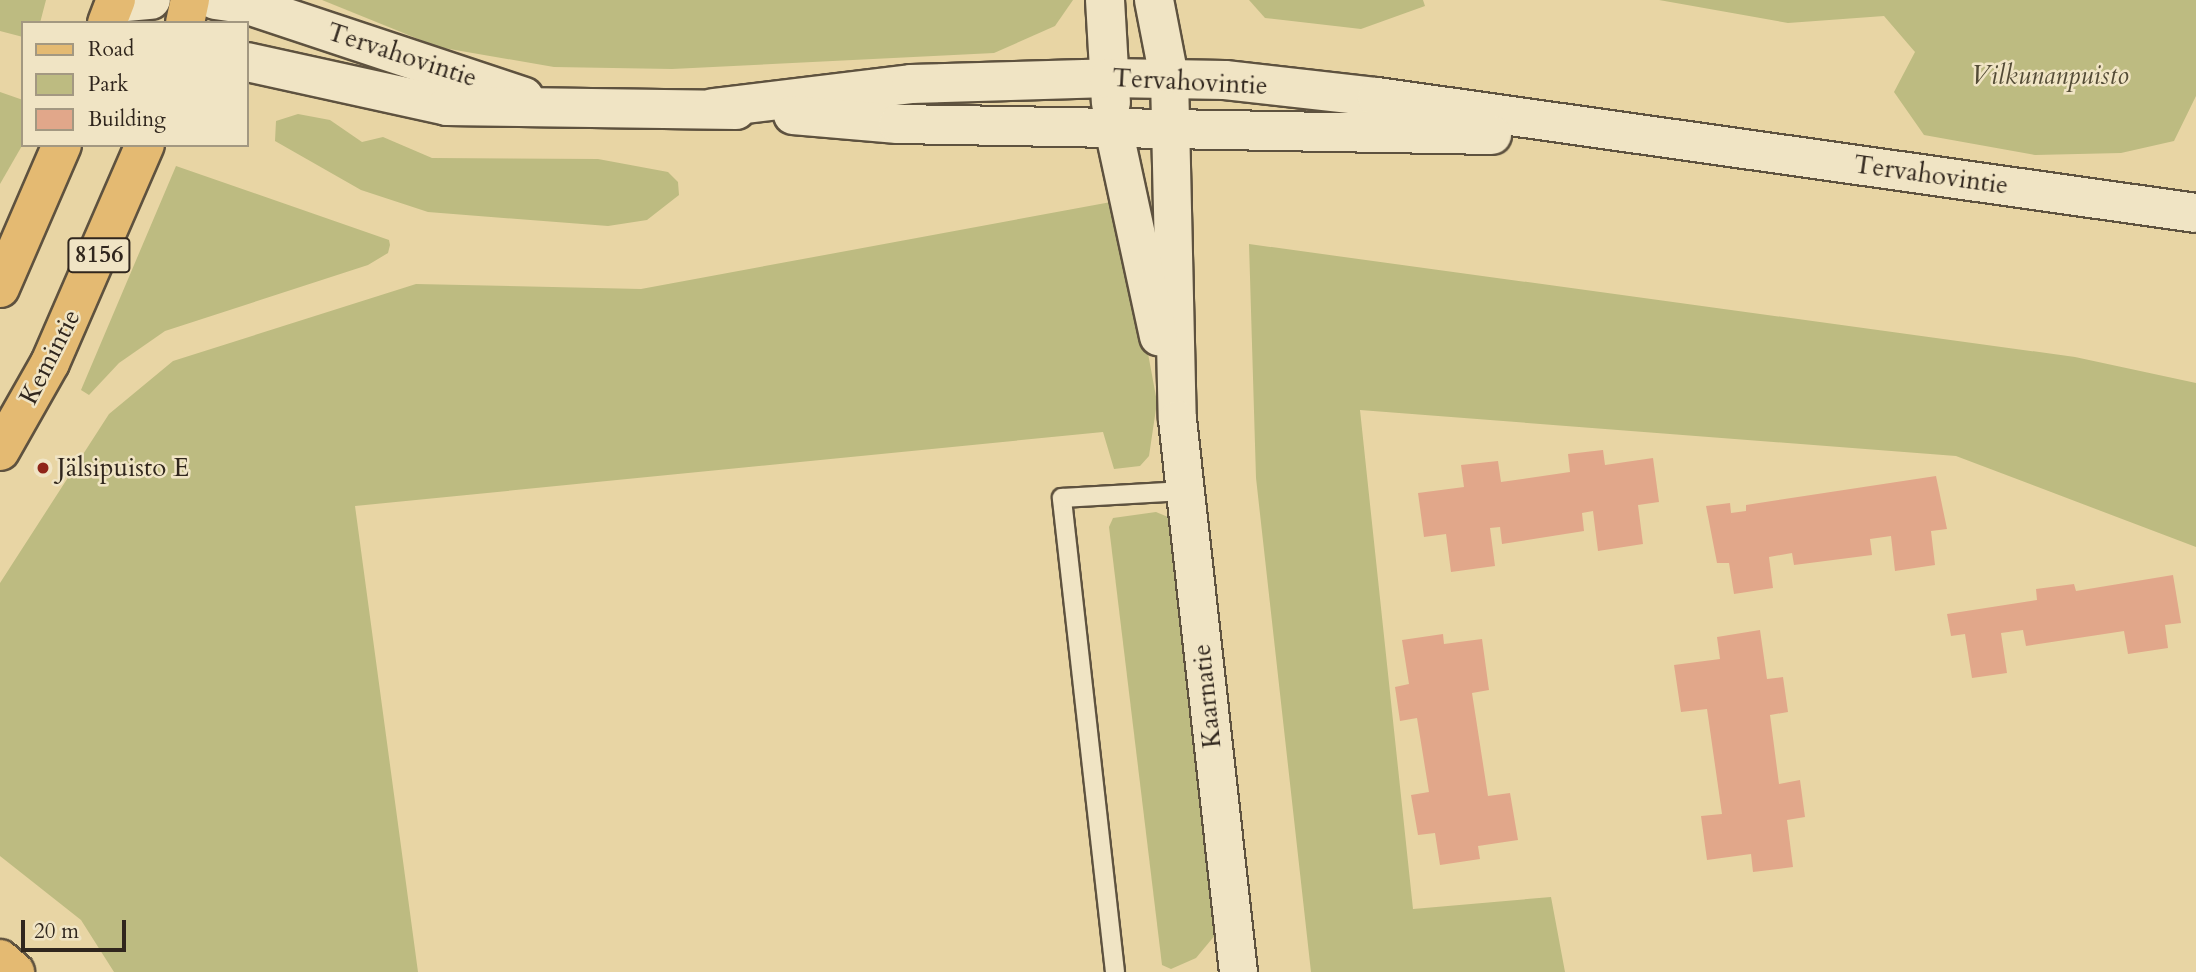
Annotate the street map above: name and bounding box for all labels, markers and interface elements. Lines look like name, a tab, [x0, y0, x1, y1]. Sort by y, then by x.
street label: Tervahovintie	[323, 16, 481, 94]
legend	[21, 21, 248, 147]
text: Road	[88, 35, 134, 64]
park label: Vilkunanpuisto	[1971, 60, 2129, 92]
street label: Tervahovintie	[1111, 62, 1269, 102]
text: Park	[88, 70, 128, 99]
text: Building	[88, 105, 166, 134]
street label: Tervahovintie	[1852, 149, 2010, 201]
road number: 8156	[66, 234, 132, 276]
street label: Kemintie	[13, 304, 87, 410]
place label: Jälsipuisto E	[57, 452, 189, 484]
marker: Jälsipuisto E	[35, 460, 51, 476]
street label: Kaarnatie	[1186, 642, 1228, 750]
scale bar	[24, 906, 130, 950]
text: 20 m	[34, 917, 79, 946]

